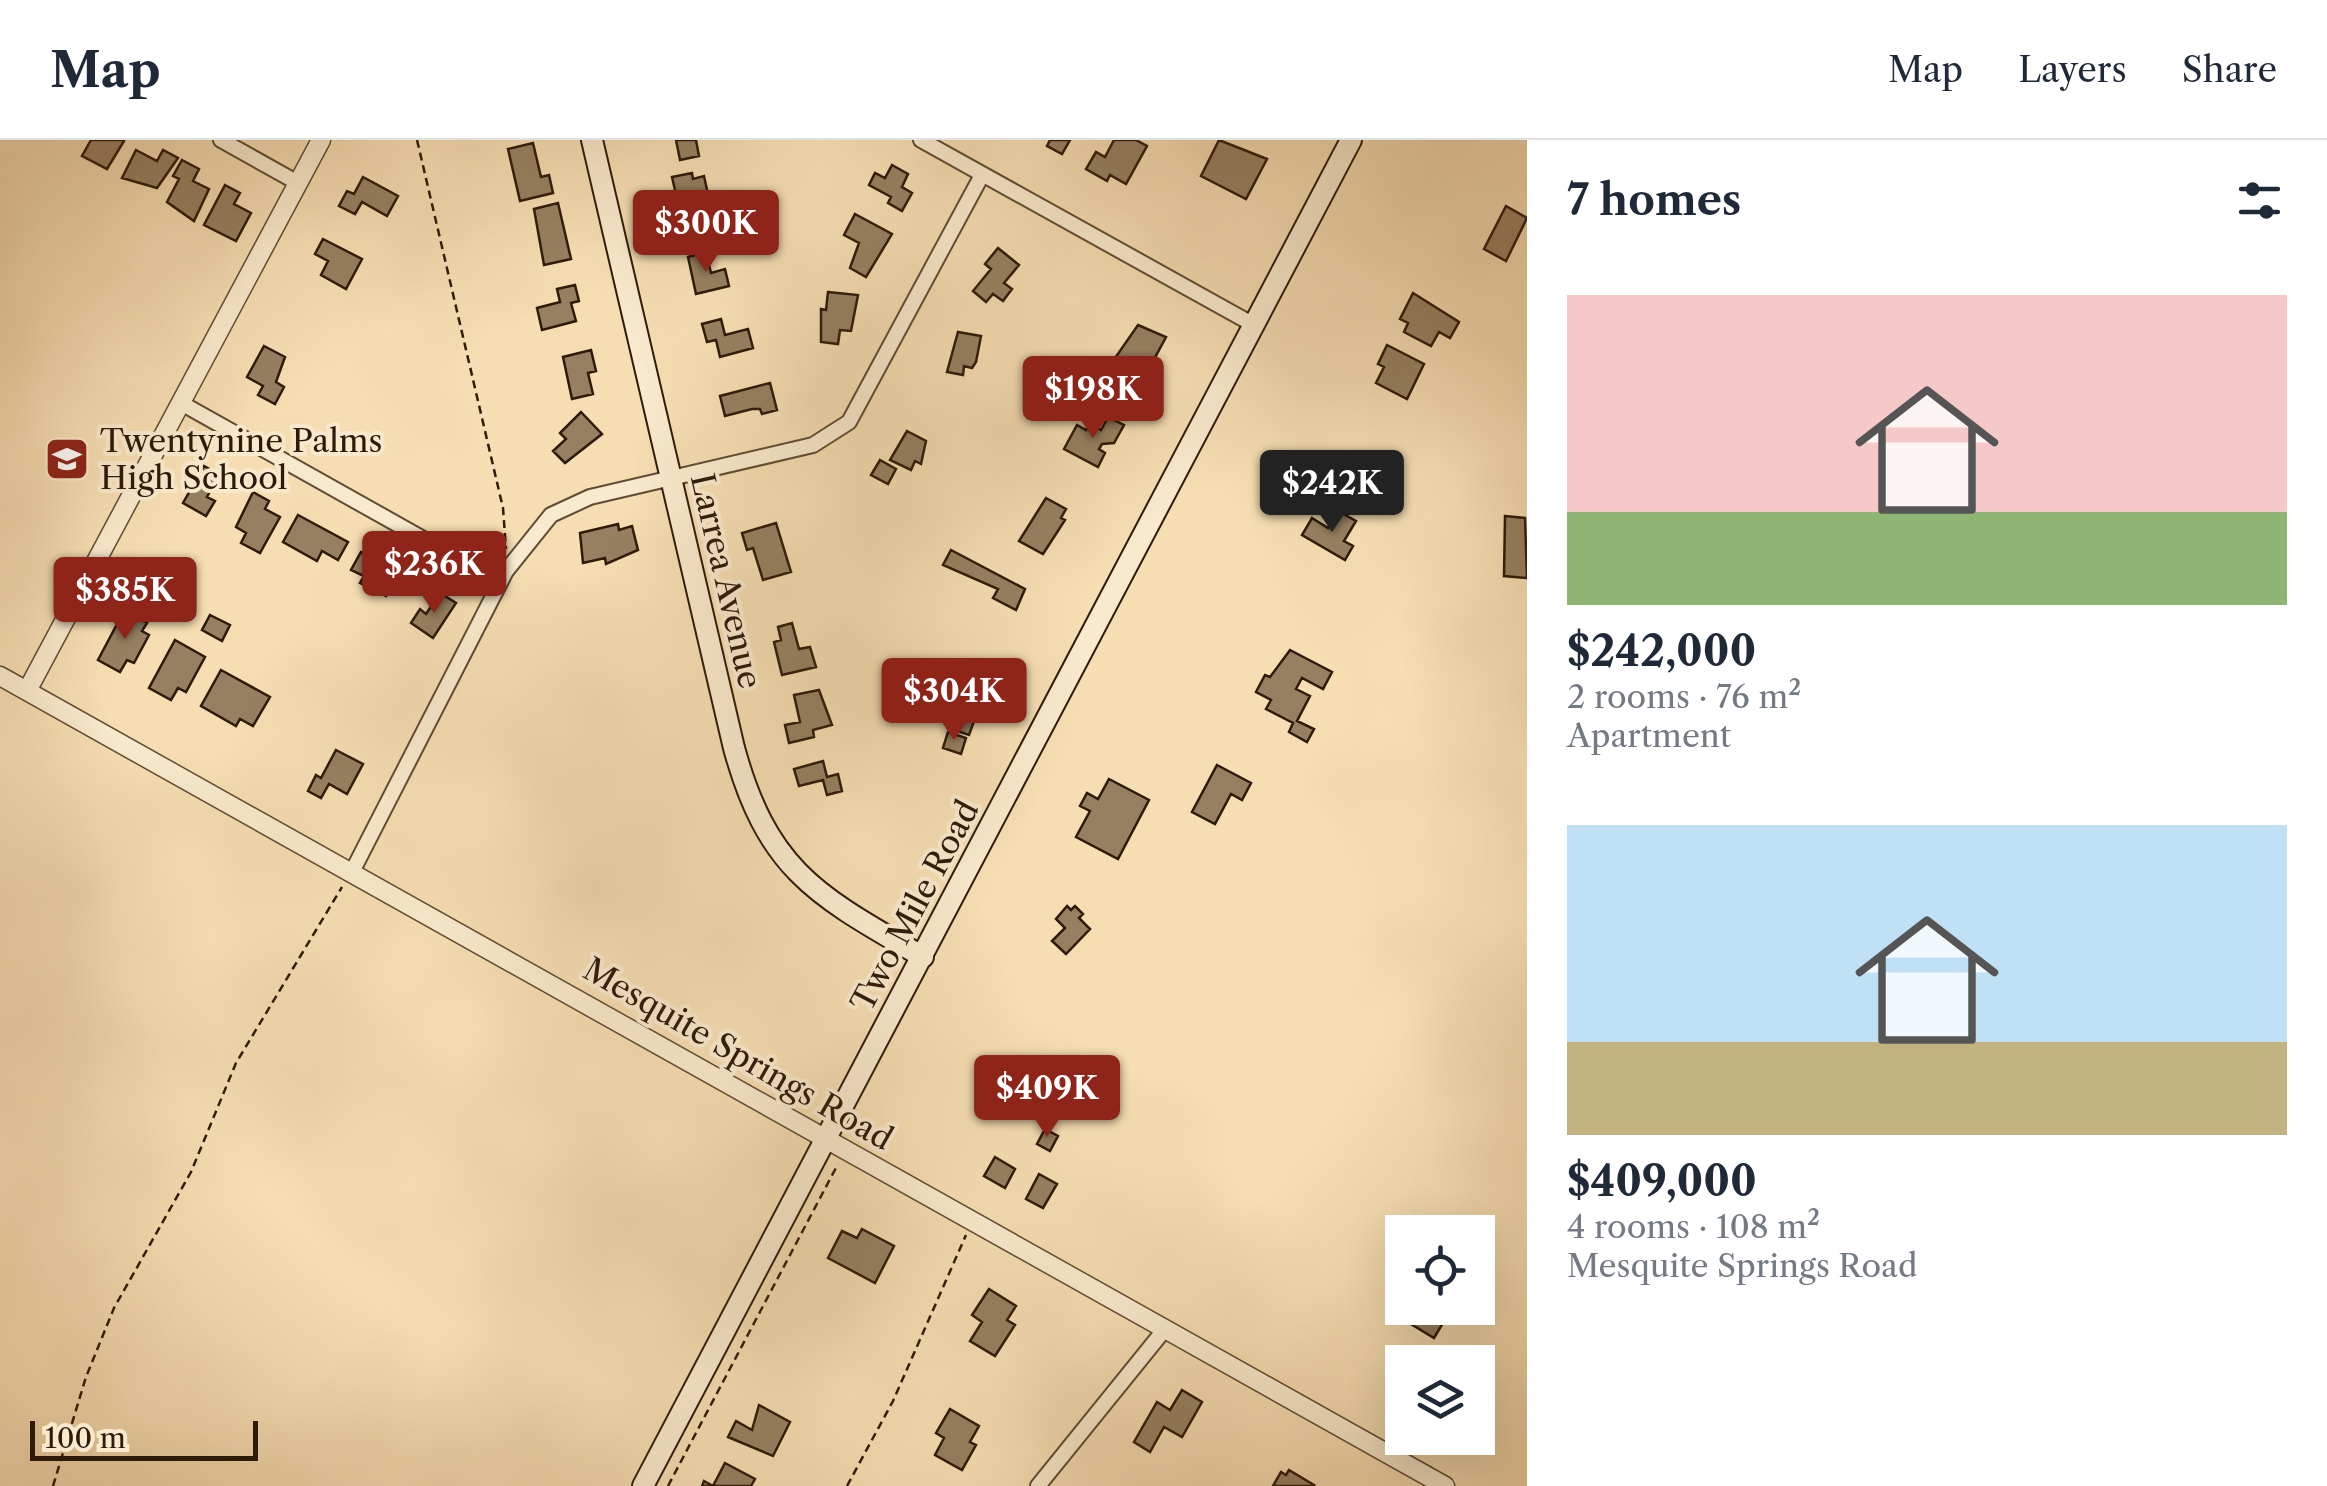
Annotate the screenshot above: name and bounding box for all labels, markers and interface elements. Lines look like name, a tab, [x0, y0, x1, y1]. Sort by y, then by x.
text: Map	[50, 40, 161, 99]
text: Map	[1888, 48, 1963, 91]
text: Layers	[2018, 48, 2127, 91]
text: Share	[2182, 48, 2277, 91]
icon: filters	[2232, 173, 2287, 228]
text: 7 homes	[1567, 174, 1741, 226]
pin: $300K	[636, 190, 776, 275]
text: $300K	[655, 203, 757, 242]
pin: $198K	[1023, 356, 1163, 441]
icon: home	[1837, 360, 2017, 540]
text: $198K	[1045, 369, 1141, 408]
place label: Twentynine Palms High School	[100, 421, 382, 497]
school or university icon: Twentynine Palms High School	[44, 436, 90, 482]
pin: $242K	[1262, 450, 1402, 535]
text: $242K	[1282, 463, 1382, 502]
street label: Larrea Avenue	[683, 469, 770, 692]
pin: $236K	[364, 531, 504, 616]
text: $236K	[384, 544, 484, 583]
pin: $385K	[55, 557, 195, 642]
text: $385K	[76, 570, 174, 609]
text: $242,000	[1567, 625, 1756, 677]
pin: $304K	[884, 658, 1024, 743]
text: $304K	[904, 671, 1004, 710]
text: 2 rooms · 76 m²	[1567, 677, 1801, 716]
text: Apartment	[1567, 716, 1731, 755]
street label: Two Mile Road	[842, 793, 987, 1018]
icon: home	[1837, 890, 2017, 1070]
street label: Mesquite Springs Road	[577, 949, 900, 1158]
pin: $409K	[977, 1055, 1117, 1140]
text: $409K	[996, 1068, 1098, 1107]
text: $409,000	[1567, 1155, 1757, 1207]
text: 4 rooms · 108 m²	[1567, 1207, 1820, 1246]
map controls	[1385, 1215, 1495, 1455]
button: locate	[1385, 1215, 1495, 1325]
text: Mesquite Springs Road	[1567, 1246, 1917, 1285]
button: layers	[1385, 1345, 1495, 1455]
scale bar	[30, 1416, 258, 1460]
text: 100 m	[45, 1421, 126, 1455]

